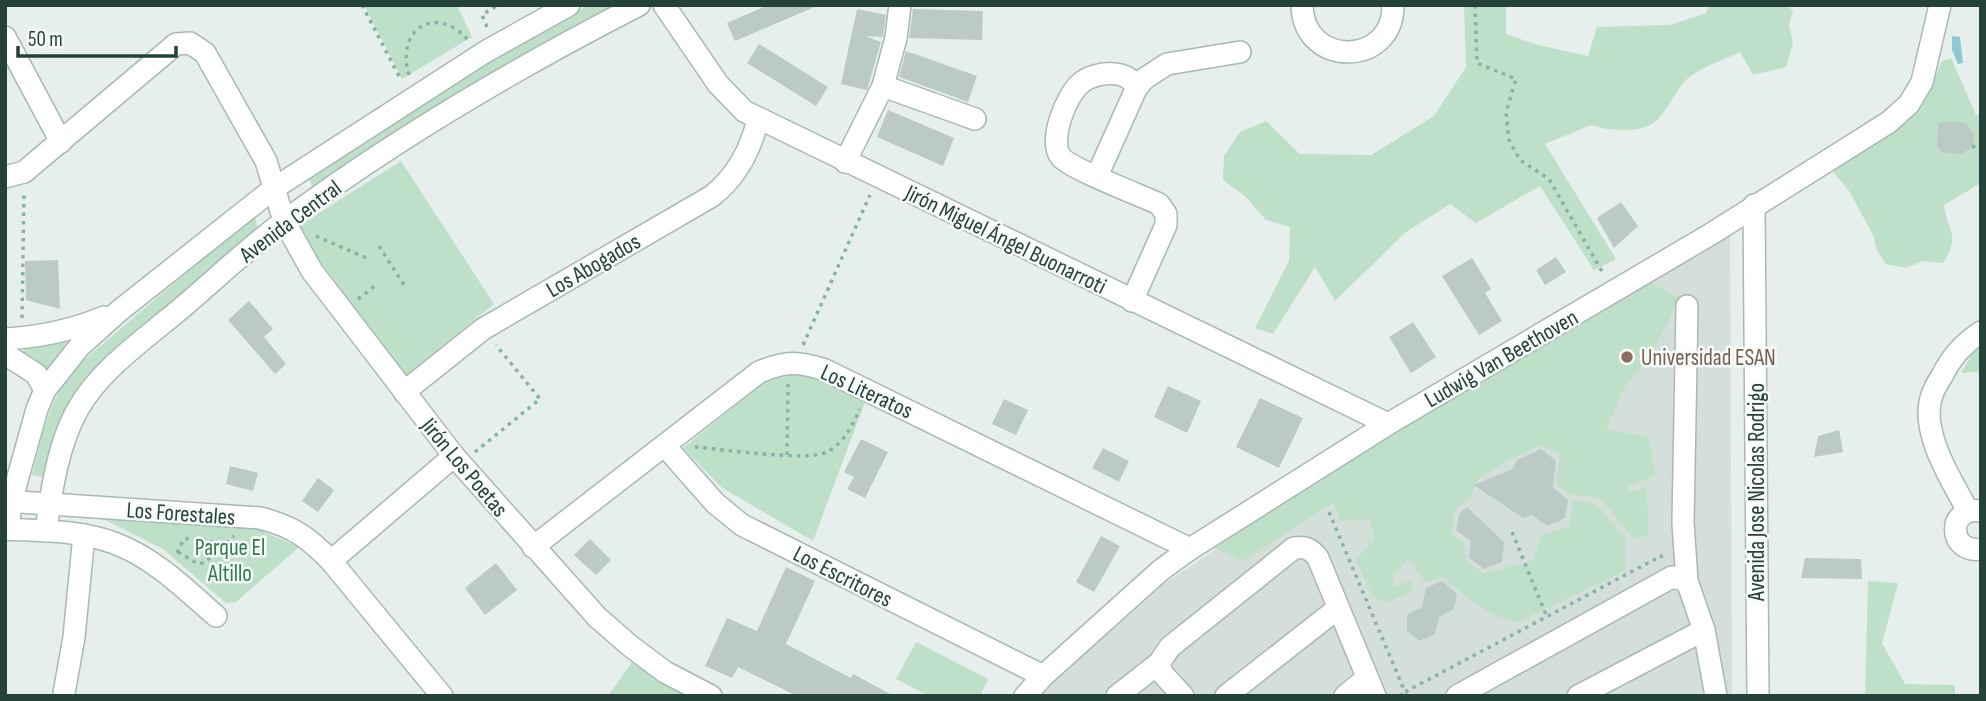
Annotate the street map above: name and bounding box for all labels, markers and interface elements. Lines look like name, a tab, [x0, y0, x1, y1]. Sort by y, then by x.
scale bar	[18, 14, 175, 58]
text: 50 m	[28, 27, 63, 52]
street label: Avenida Central	[233, 174, 347, 270]
street label: Jirón Miguel Ángel Buonarroti	[900, 179, 1111, 301]
street label: Los Abogados	[541, 228, 646, 304]
street label: Ludwig Van Beethoven	[1420, 304, 1583, 414]
place label: Universidad ESAN	[1641, 344, 1776, 372]
marker: Universidad ESAN	[1619, 349, 1635, 365]
street label: Los Literatos	[816, 358, 917, 425]
street label: Avenida Jose Nicolas Rodrigo	[1743, 383, 1771, 602]
street label: Jirón Los Poetas	[414, 412, 514, 523]
street label: Los Forestales	[126, 496, 236, 532]
park label: Parque El Altillo	[195, 534, 265, 588]
street label: Los Escritores	[788, 540, 897, 614]

